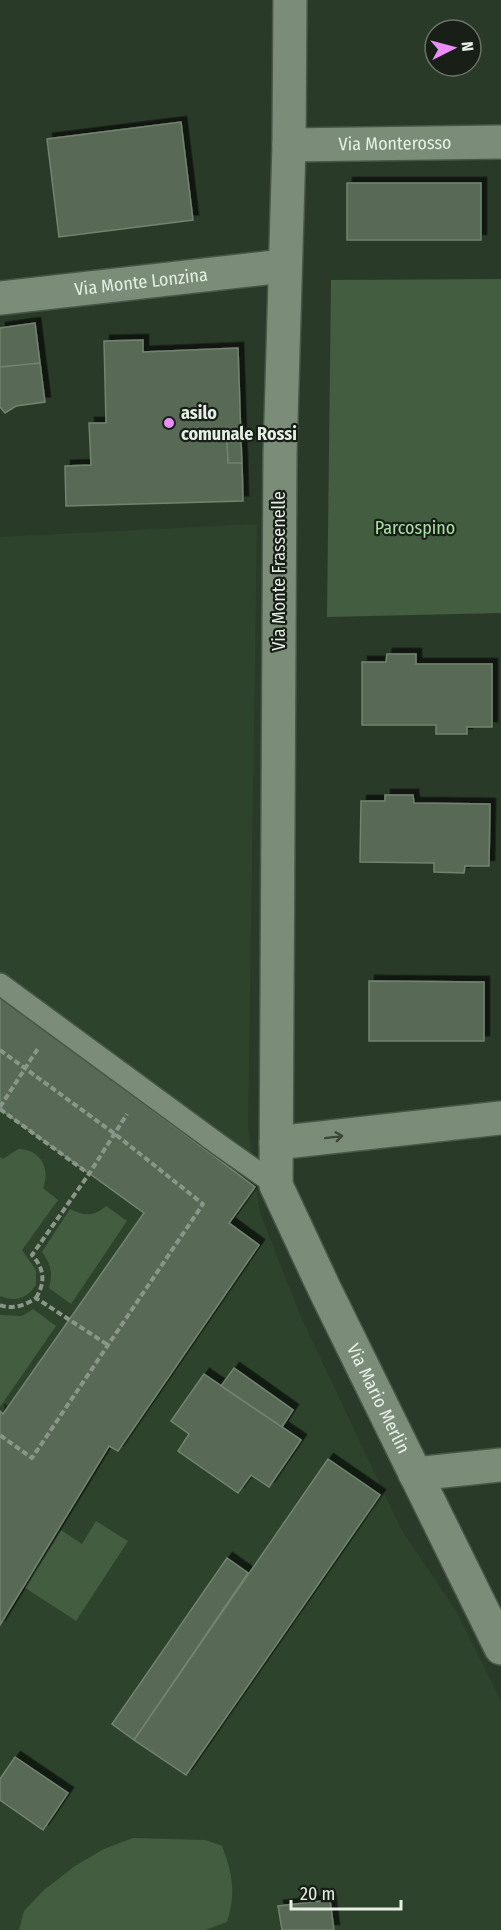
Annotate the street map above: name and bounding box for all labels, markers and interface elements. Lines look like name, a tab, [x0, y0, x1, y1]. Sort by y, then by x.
north arrow	[423, 18, 483, 78]
text: N	[457, 41, 477, 52]
street label: Via Monterosso	[338, 132, 452, 155]
street label: Via Monte Lonzina	[73, 264, 209, 301]
place label: asilo comunale Rossi	[181, 402, 297, 445]
marker: asilo comunale Rossi	[162, 416, 176, 430]
street label: Via Monte Frassenelle	[268, 491, 290, 651]
park label: Parcospino	[375, 517, 455, 539]
one-way arrow	[324, 1131, 344, 1142]
street label: Via Mario Merlin	[342, 1340, 415, 1457]
scale bar	[291, 1873, 400, 1911]
text: 20 m	[300, 1883, 335, 1905]

